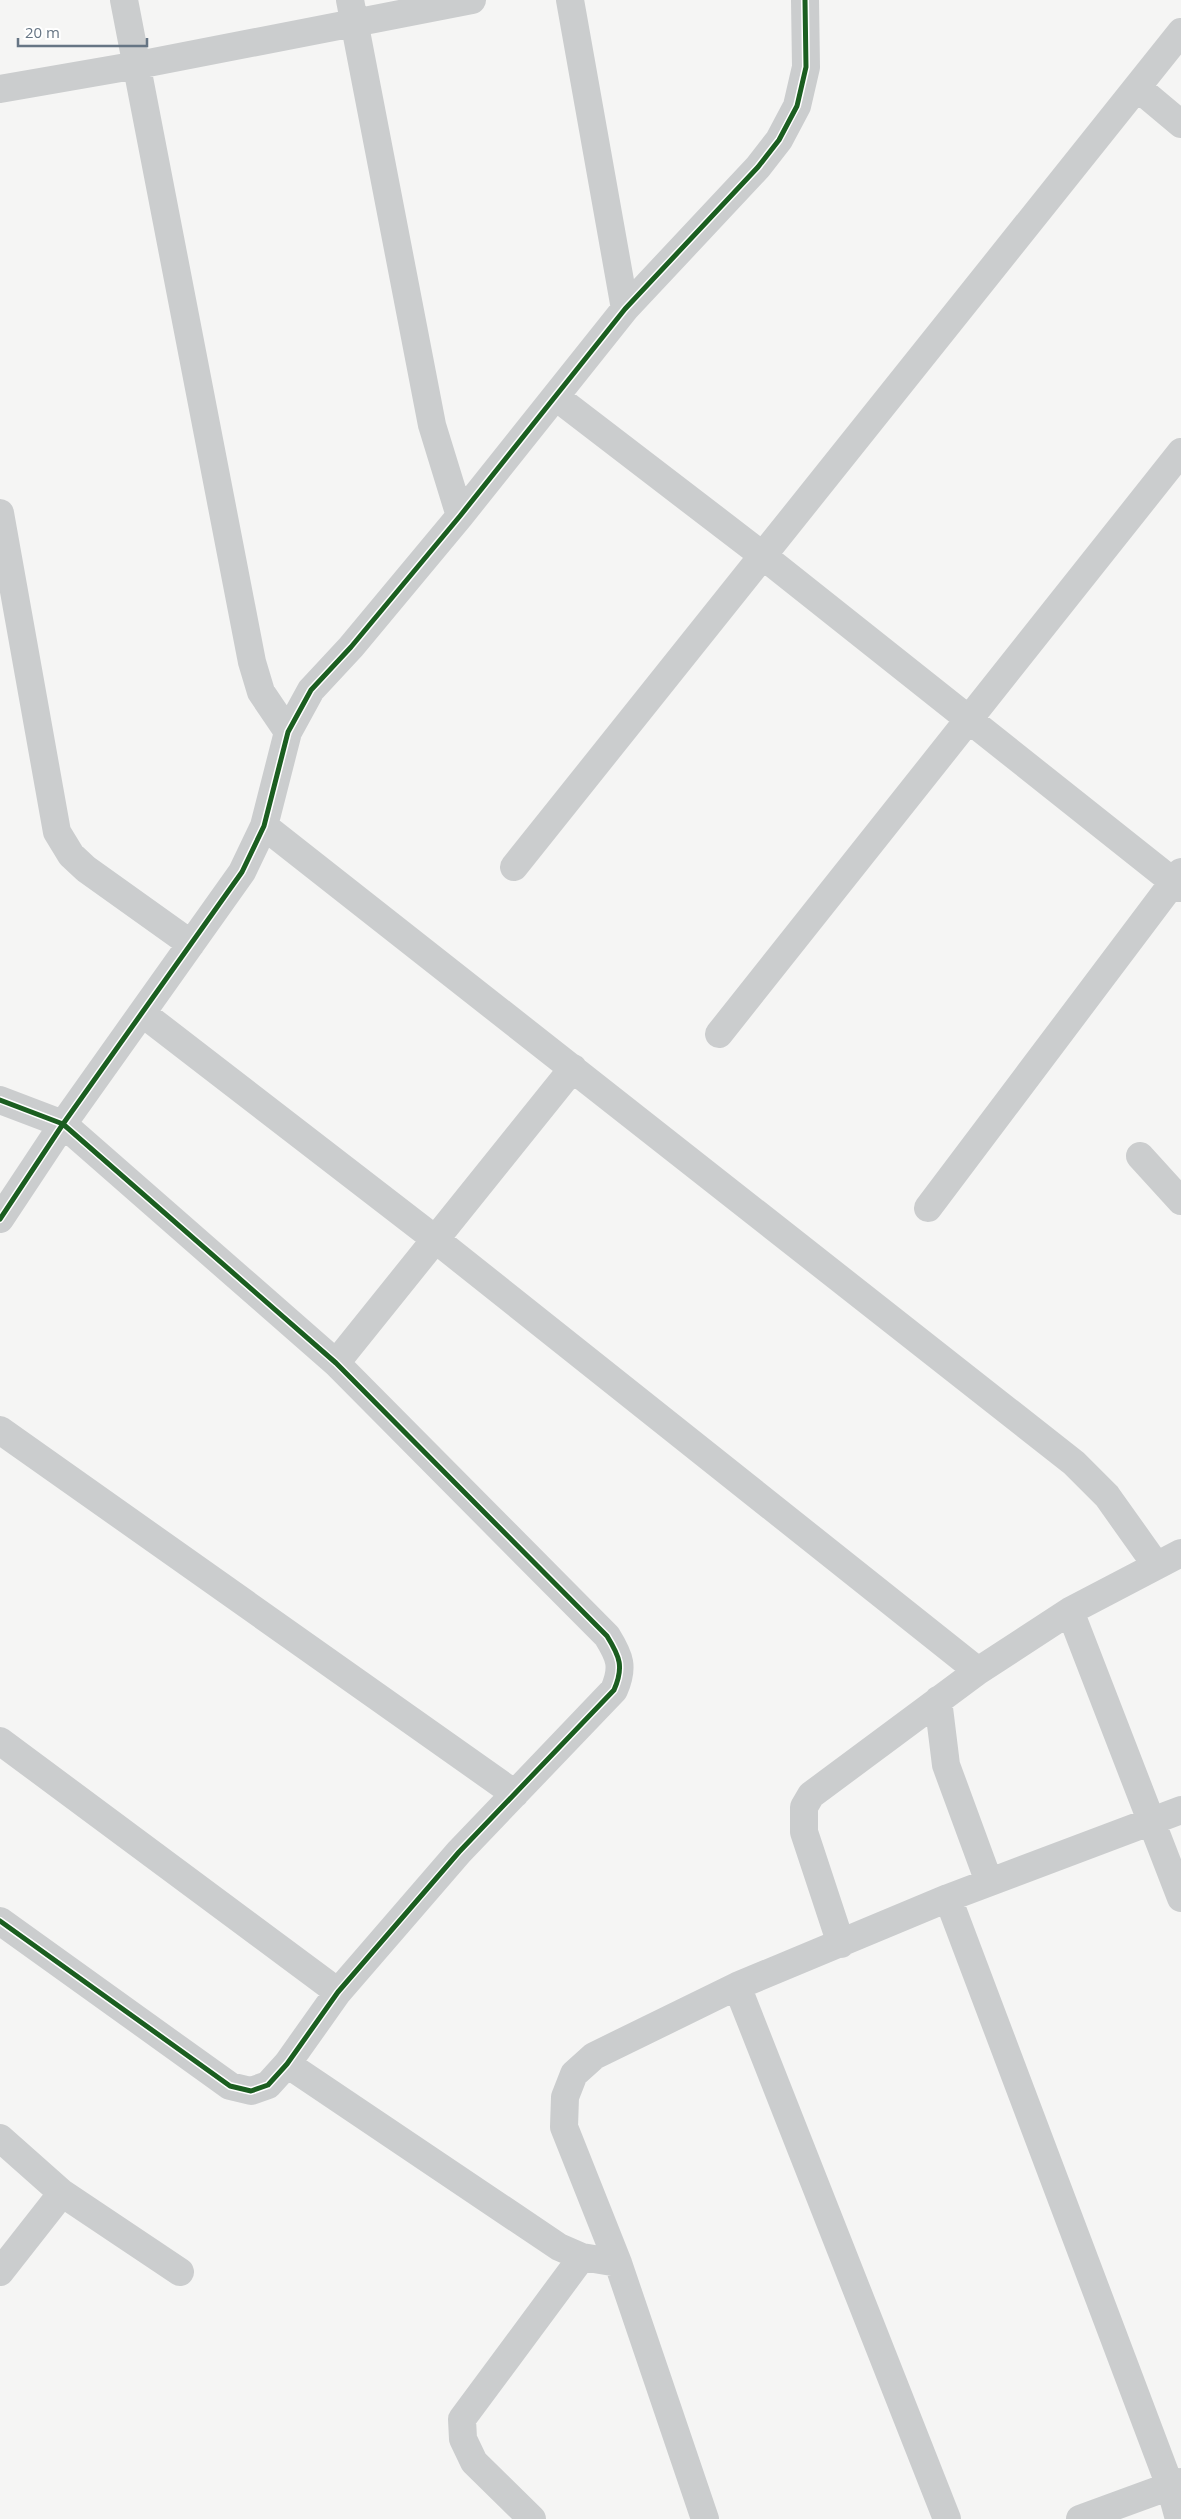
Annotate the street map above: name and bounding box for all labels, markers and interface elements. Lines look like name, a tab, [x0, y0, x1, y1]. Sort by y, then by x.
scale bar	[18, 15, 146, 47]
text: 20 m	[25, 22, 60, 42]

